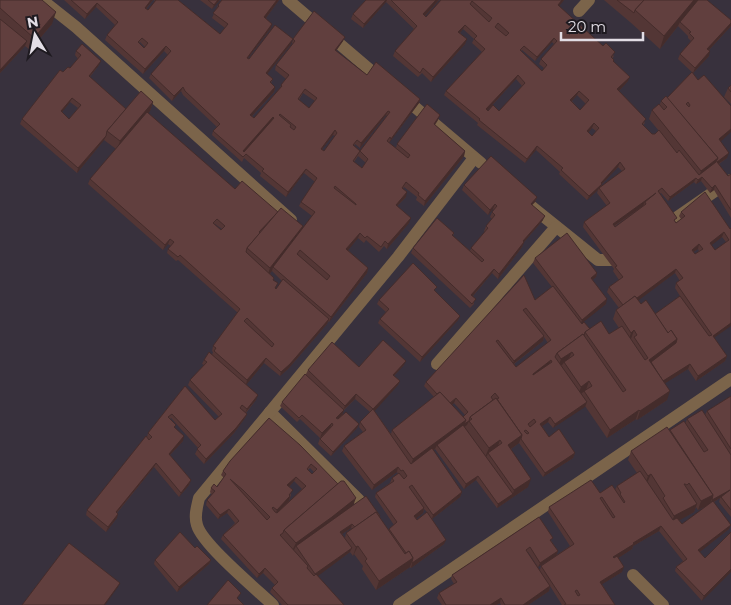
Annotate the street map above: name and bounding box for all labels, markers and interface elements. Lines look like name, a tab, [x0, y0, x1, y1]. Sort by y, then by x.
north arrow	[10, 10, 60, 60]
scale bar	[561, 10, 644, 42]
text: N	[26, 12, 40, 32]
text: 20 m	[568, 17, 606, 36]

